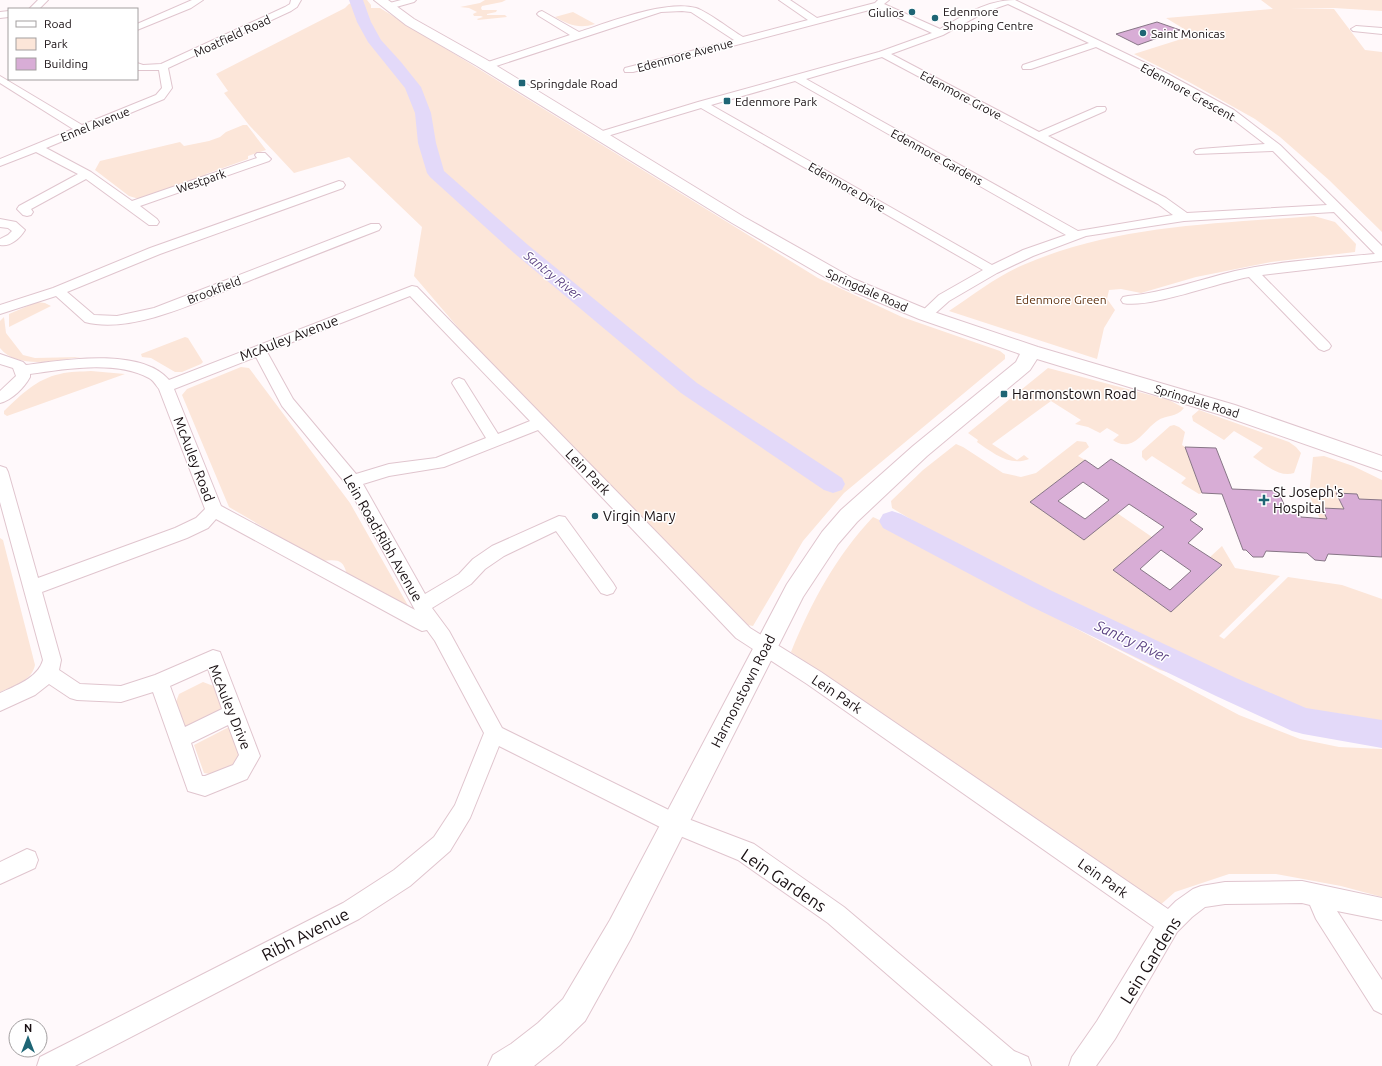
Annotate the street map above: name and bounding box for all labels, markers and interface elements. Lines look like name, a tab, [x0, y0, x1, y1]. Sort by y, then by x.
place label: Edenmore Shopping Centre	[943, 5, 1033, 32]
place label: Giulios	[868, 6, 904, 19]
marker: Giulios	[907, 7, 917, 17]
legend	[8, 8, 138, 80]
street label: Moatfield Road	[192, 13, 272, 59]
marker: Edenmore Shopping Centre	[930, 13, 940, 23]
text: Road	[44, 17, 72, 30]
place label: Saint Monicas	[1151, 27, 1225, 40]
marker: Saint Monicas	[1138, 28, 1148, 38]
street label: Edenmore Avenue	[636, 36, 734, 74]
text: Park	[44, 37, 68, 50]
text: Building	[44, 57, 88, 70]
street label: Edenmore Crescent	[1139, 61, 1238, 123]
street label: Edenmore Grove	[918, 68, 1004, 122]
place label: Springdale Road	[530, 77, 618, 90]
marker: Springdale Road	[517, 78, 527, 88]
place label: Edenmore Park	[735, 95, 817, 108]
marker: Edenmore Park	[722, 96, 732, 106]
street label: Ennel Avenue	[59, 104, 131, 144]
street label: Edenmore Gardens	[889, 126, 985, 188]
street label: Edenmore Drive	[806, 160, 888, 214]
street label: Westpark	[175, 167, 227, 195]
water label: Santry River	[521, 247, 585, 303]
street label: Springdale Road	[824, 266, 910, 314]
street label: Brookfield	[185, 274, 243, 306]
park label: Edenmore Green	[1016, 293, 1107, 306]
street label: McAuley Avenue	[237, 312, 341, 364]
street label: Springdale Road	[1153, 382, 1241, 420]
place label: Harmonstown Road	[1012, 386, 1137, 402]
marker: Harmonstown Road	[999, 389, 1009, 399]
street label: McAuley Road	[171, 414, 217, 504]
street label: Lein Park	[562, 446, 614, 498]
street label: Lein Road;Ribh Avenue	[340, 472, 426, 604]
place label: St Joseph's Hospital	[1273, 484, 1343, 516]
marker: St Joseph's Hospital	[1258, 494, 1270, 506]
place label: Virgin Mary	[603, 508, 676, 524]
marker: Virgin Mary	[590, 511, 600, 521]
water label: Santry River	[1091, 616, 1173, 666]
street label: Harmonstown Road	[708, 632, 778, 750]
street label: McAuley Drive	[206, 662, 254, 752]
street label: Lein Park	[809, 671, 865, 717]
street label: Lein Gardens	[738, 845, 830, 915]
street label: Lein Park	[1075, 855, 1131, 901]
street label: Ribh Avenue	[258, 904, 352, 964]
street label: Lein Gardens	[1116, 913, 1184, 1007]
north arrow	[8, 1018, 48, 1058]
text: N	[24, 1022, 32, 1034]

